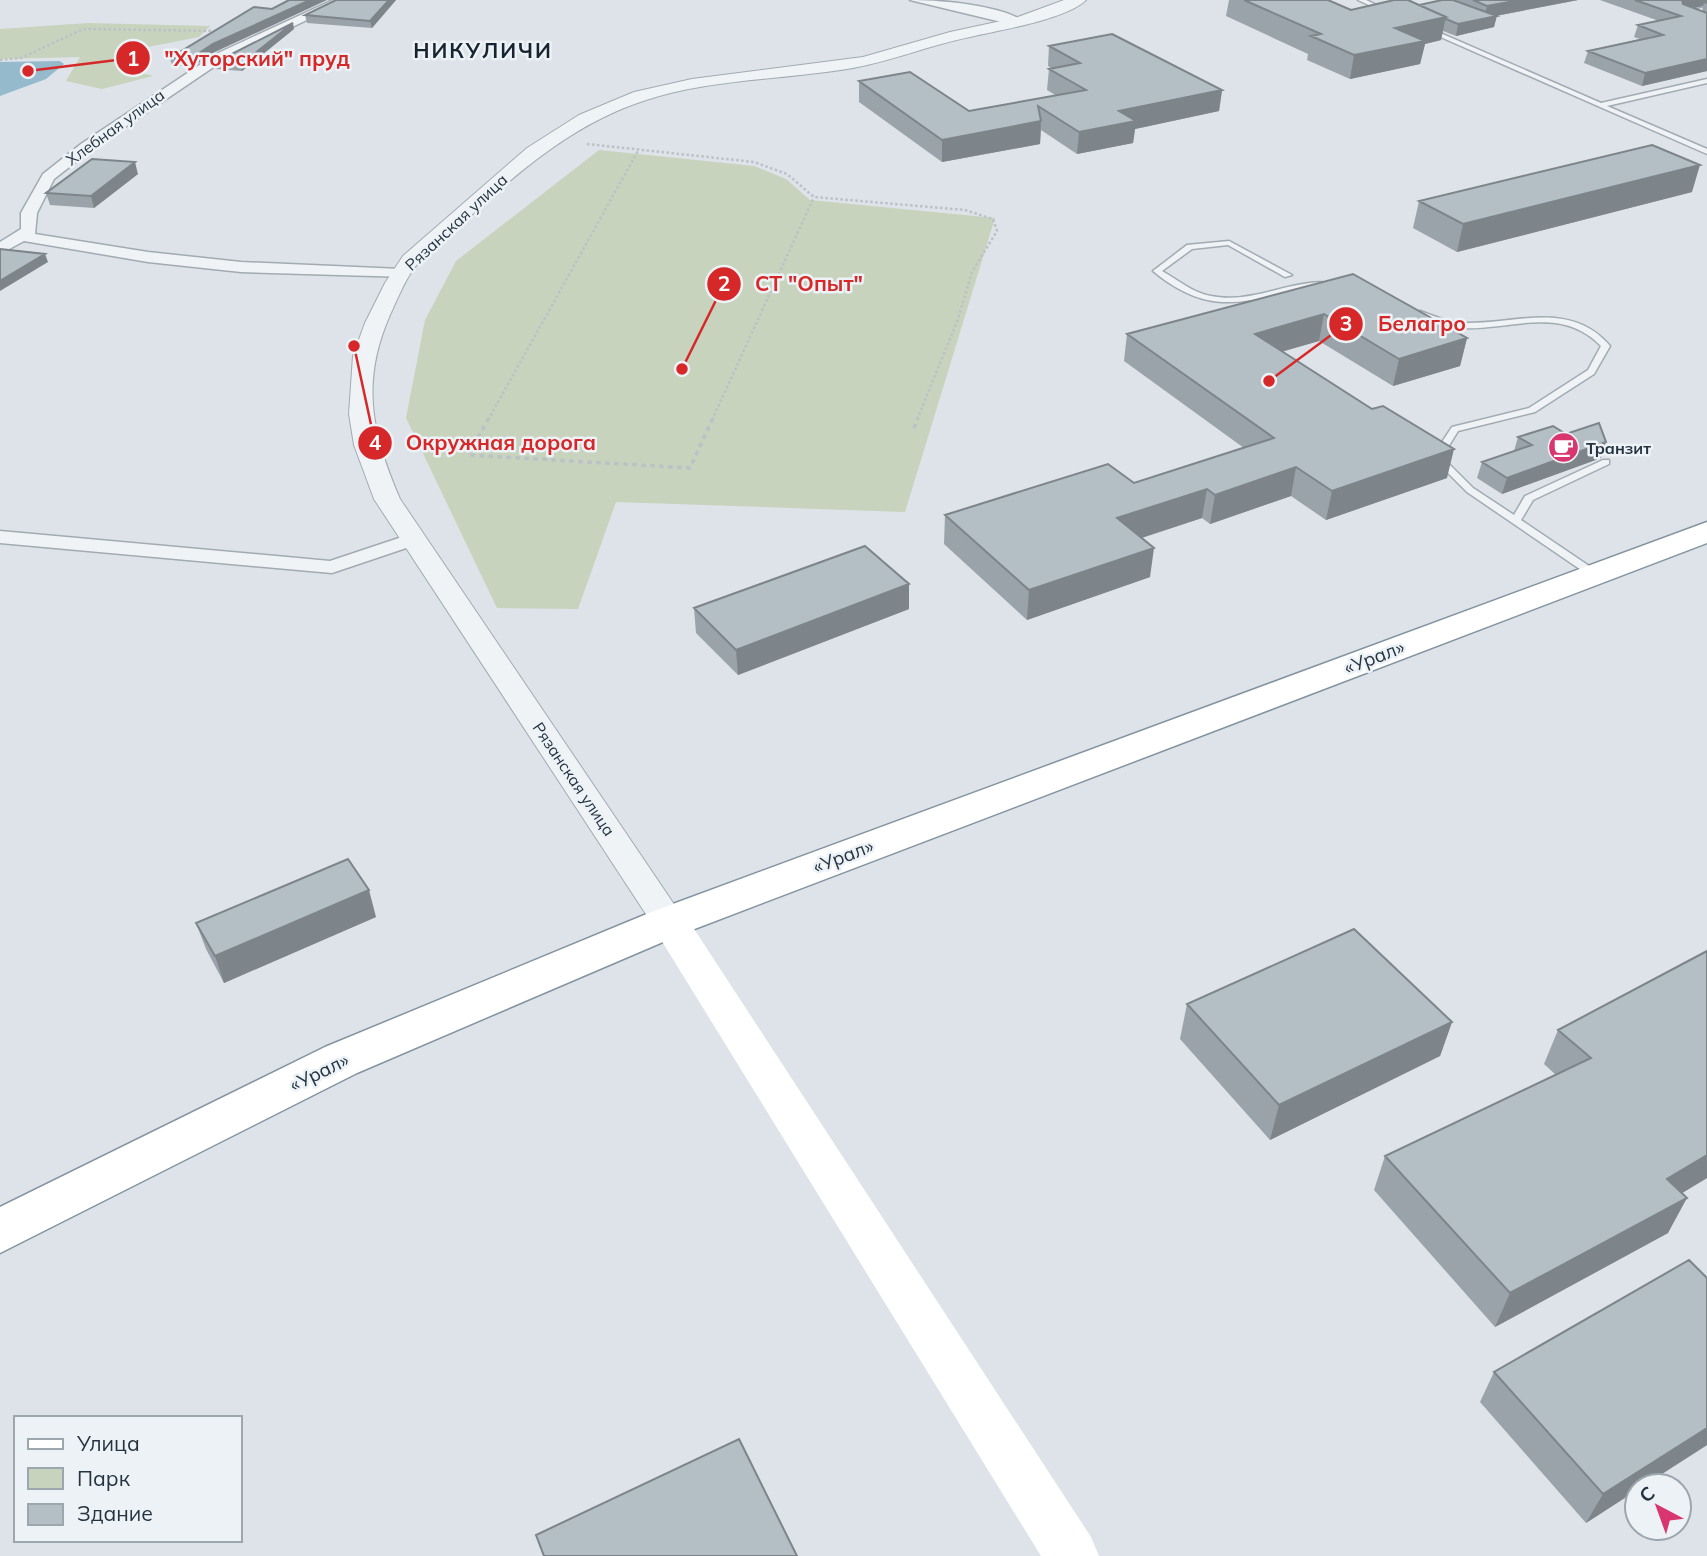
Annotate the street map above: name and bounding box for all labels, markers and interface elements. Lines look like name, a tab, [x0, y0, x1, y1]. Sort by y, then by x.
callout: "Хуторский" пруд	[116, 37, 364, 79]
district label: НИКУЛИЧИ	[413, 37, 553, 63]
text: 1	[127, 45, 139, 71]
text: "Хуторский" пруд	[164, 45, 350, 71]
street label: Хлебная улица	[62, 85, 168, 169]
street label: Рязанская улица	[401, 169, 511, 275]
callout: СТ "Опыт"	[707, 263, 877, 305]
text: 2	[718, 270, 730, 296]
text: СТ "Опыт"	[755, 270, 863, 296]
callout: Белагро	[1329, 303, 1480, 345]
text: 3	[1340, 310, 1352, 336]
text: Белагро	[1378, 310, 1466, 336]
callout: Окружная дорога	[357, 422, 610, 464]
text: 4	[369, 429, 382, 455]
text: Окружная дорога	[406, 429, 596, 455]
cafe icon: Транзит	[1546, 431, 1580, 465]
place label: Транзит	[1586, 438, 1651, 458]
street label: «Урал»	[1340, 635, 1408, 679]
street label: Рязанская улица	[529, 718, 619, 840]
street label: «Урал»	[809, 834, 877, 878]
street label: «Урал»	[285, 1047, 353, 1097]
legend	[14, 1416, 242, 1542]
text: Улица	[76, 1430, 140, 1456]
text: Парк	[77, 1465, 131, 1491]
north arrow	[1623, 1472, 1693, 1542]
text: С	[1634, 1481, 1660, 1507]
text: Здание	[77, 1500, 153, 1526]

